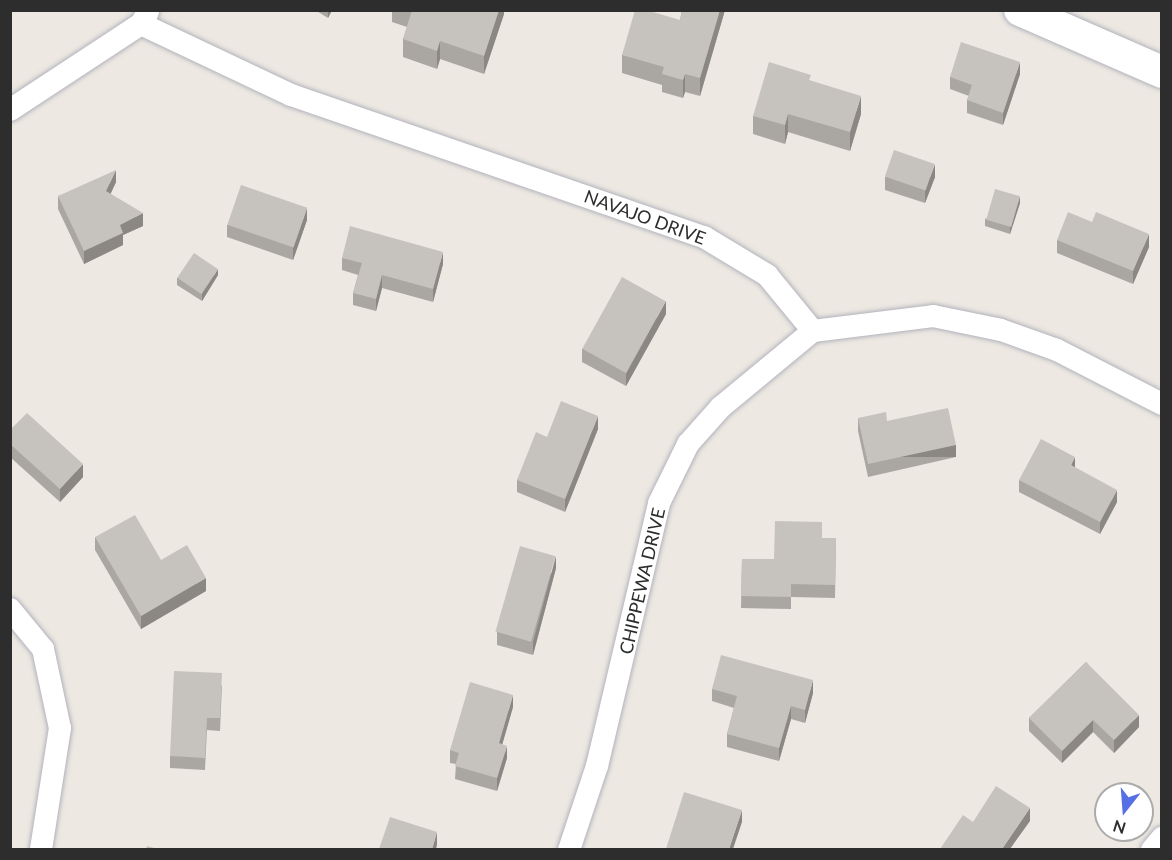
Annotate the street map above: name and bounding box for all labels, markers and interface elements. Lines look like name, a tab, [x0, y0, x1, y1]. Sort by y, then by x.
street label: NAVAJO DRIVE	[581, 185, 709, 249]
street label: CHIPPEWA DRIVE	[615, 505, 669, 657]
north arrow	[1094, 782, 1154, 842]
text: N	[1111, 817, 1128, 839]

